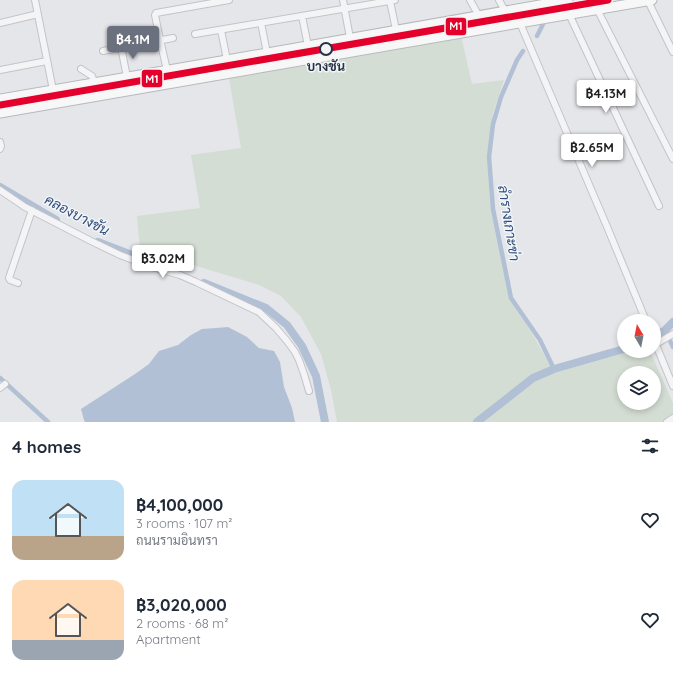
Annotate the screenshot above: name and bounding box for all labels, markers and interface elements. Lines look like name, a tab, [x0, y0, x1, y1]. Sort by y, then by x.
line badge: M1	[445, 17, 467, 36]
text: M1	[449, 19, 463, 33]
pin: ฿4.1M	[105, 26, 161, 60]
text: ฿4.1M	[116, 31, 150, 47]
marker: บางชัน	[319, 42, 333, 56]
place label: บางชัน	[307, 58, 345, 74]
line badge: M1	[141, 69, 163, 88]
text: M1	[145, 72, 159, 86]
pin: ฿4.13M	[573, 80, 639, 114]
text: ฿4.13M	[586, 85, 626, 101]
pin: ฿2.65M	[559, 134, 625, 168]
text: ฿2.65M	[570, 139, 614, 155]
water label: ลำรางเกาะข่า	[494, 184, 524, 262]
water label: คลองบางชัน	[42, 190, 113, 240]
pin: ฿3.02M	[130, 245, 196, 279]
text: ฿3.02M	[141, 250, 185, 266]
north arrow	[617, 314, 661, 358]
map controls	[617, 314, 661, 410]
button: layers	[617, 366, 661, 410]
icon: filters	[639, 435, 661, 457]
text: 4 homes	[12, 436, 81, 457]
text: ฿4,100,000	[136, 494, 223, 515]
icon: home	[44, 496, 92, 544]
icon: heart	[639, 509, 661, 531]
text: 3 rooms · 107 m²	[136, 515, 232, 531]
text: ถนนรามอินทรา	[136, 532, 218, 548]
text: ฿3,020,000	[136, 594, 227, 615]
icon: home	[44, 596, 92, 644]
icon: heart	[639, 609, 661, 631]
text: 2 rooms · 68 m²	[136, 615, 228, 631]
text: Apartment	[136, 631, 201, 647]

